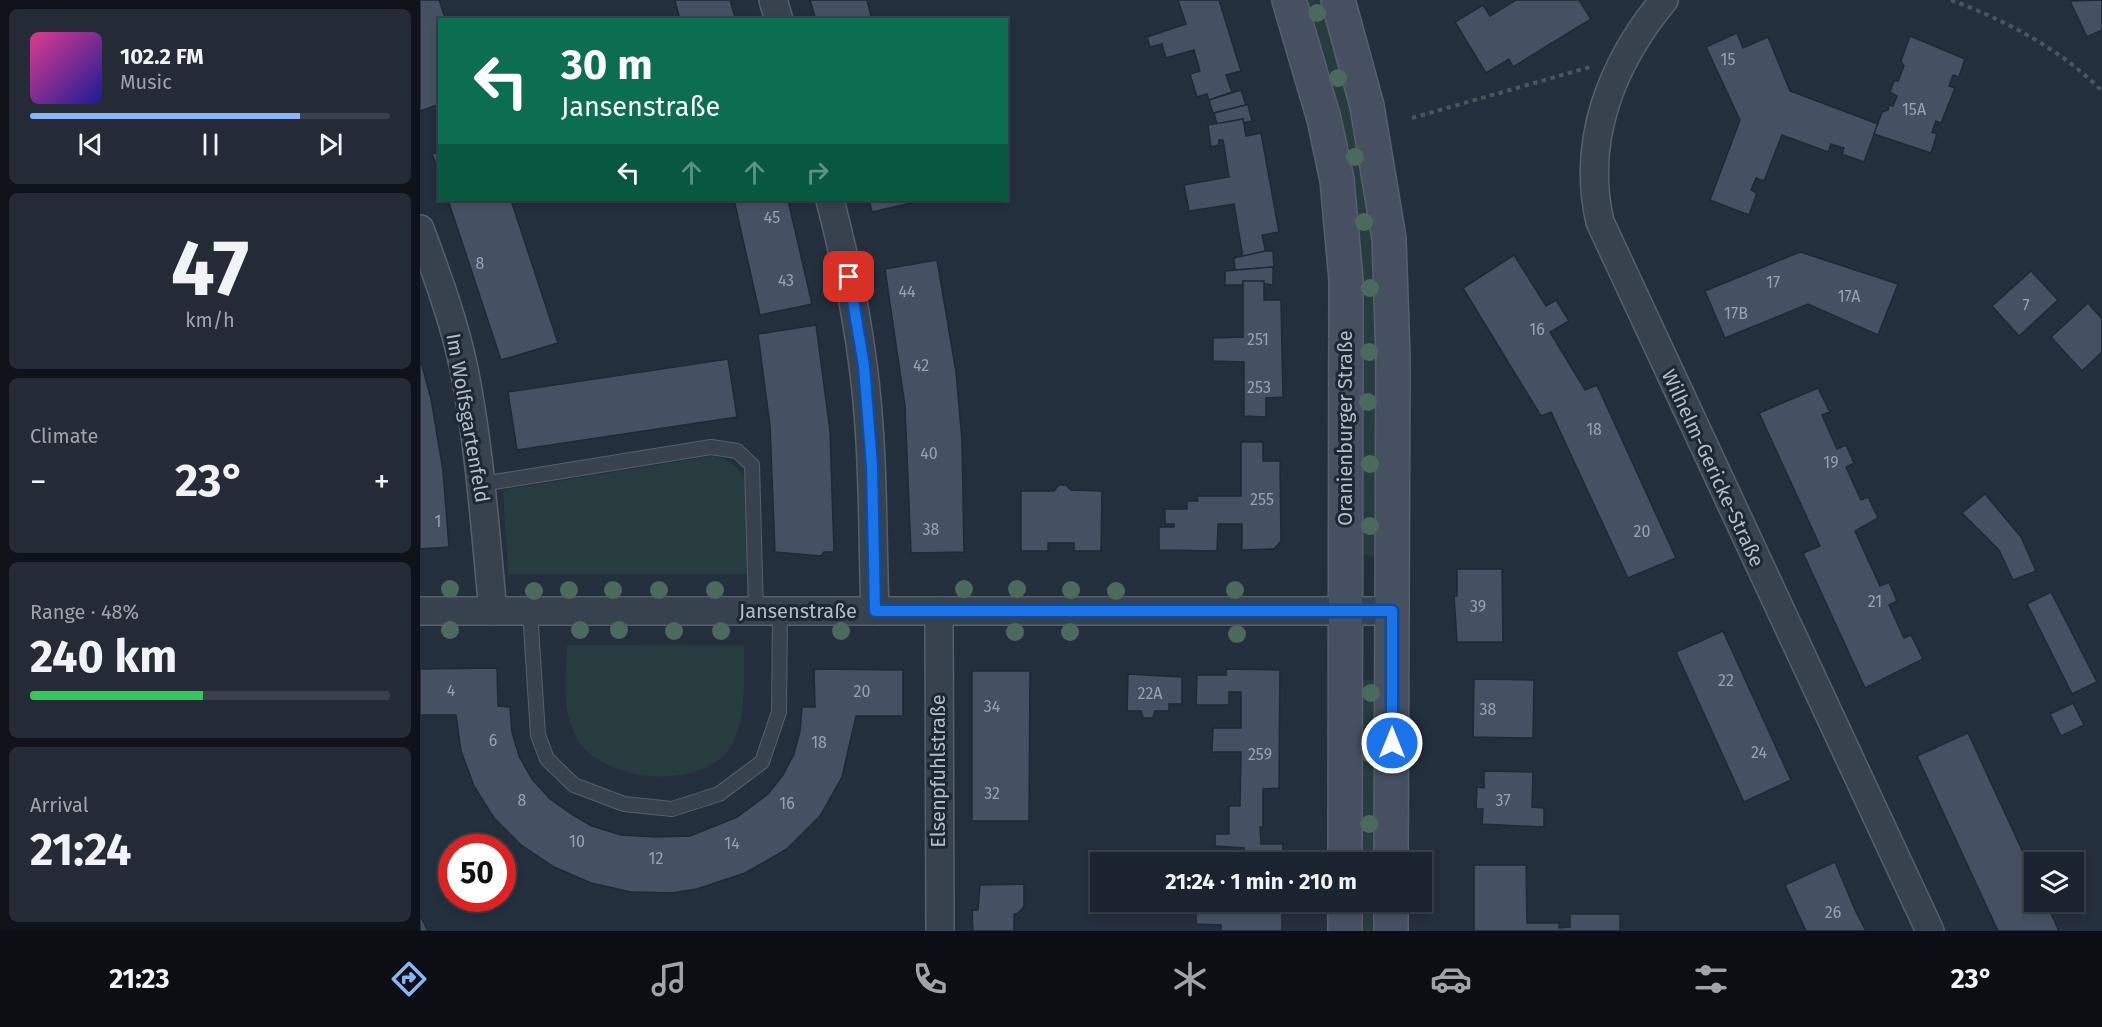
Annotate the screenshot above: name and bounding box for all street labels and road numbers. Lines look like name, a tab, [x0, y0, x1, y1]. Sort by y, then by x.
street label: Oranienburger Straße	[1333, 330, 1357, 526]
street label: Im Wolfsgartenfeld	[441, 332, 495, 504]
street label: Wilhelm-Gericke-Straße	[1657, 365, 1769, 571]
street label: Jansenstraße	[739, 599, 857, 623]
street label: Elsenpfuhlstraße	[926, 694, 950, 848]

